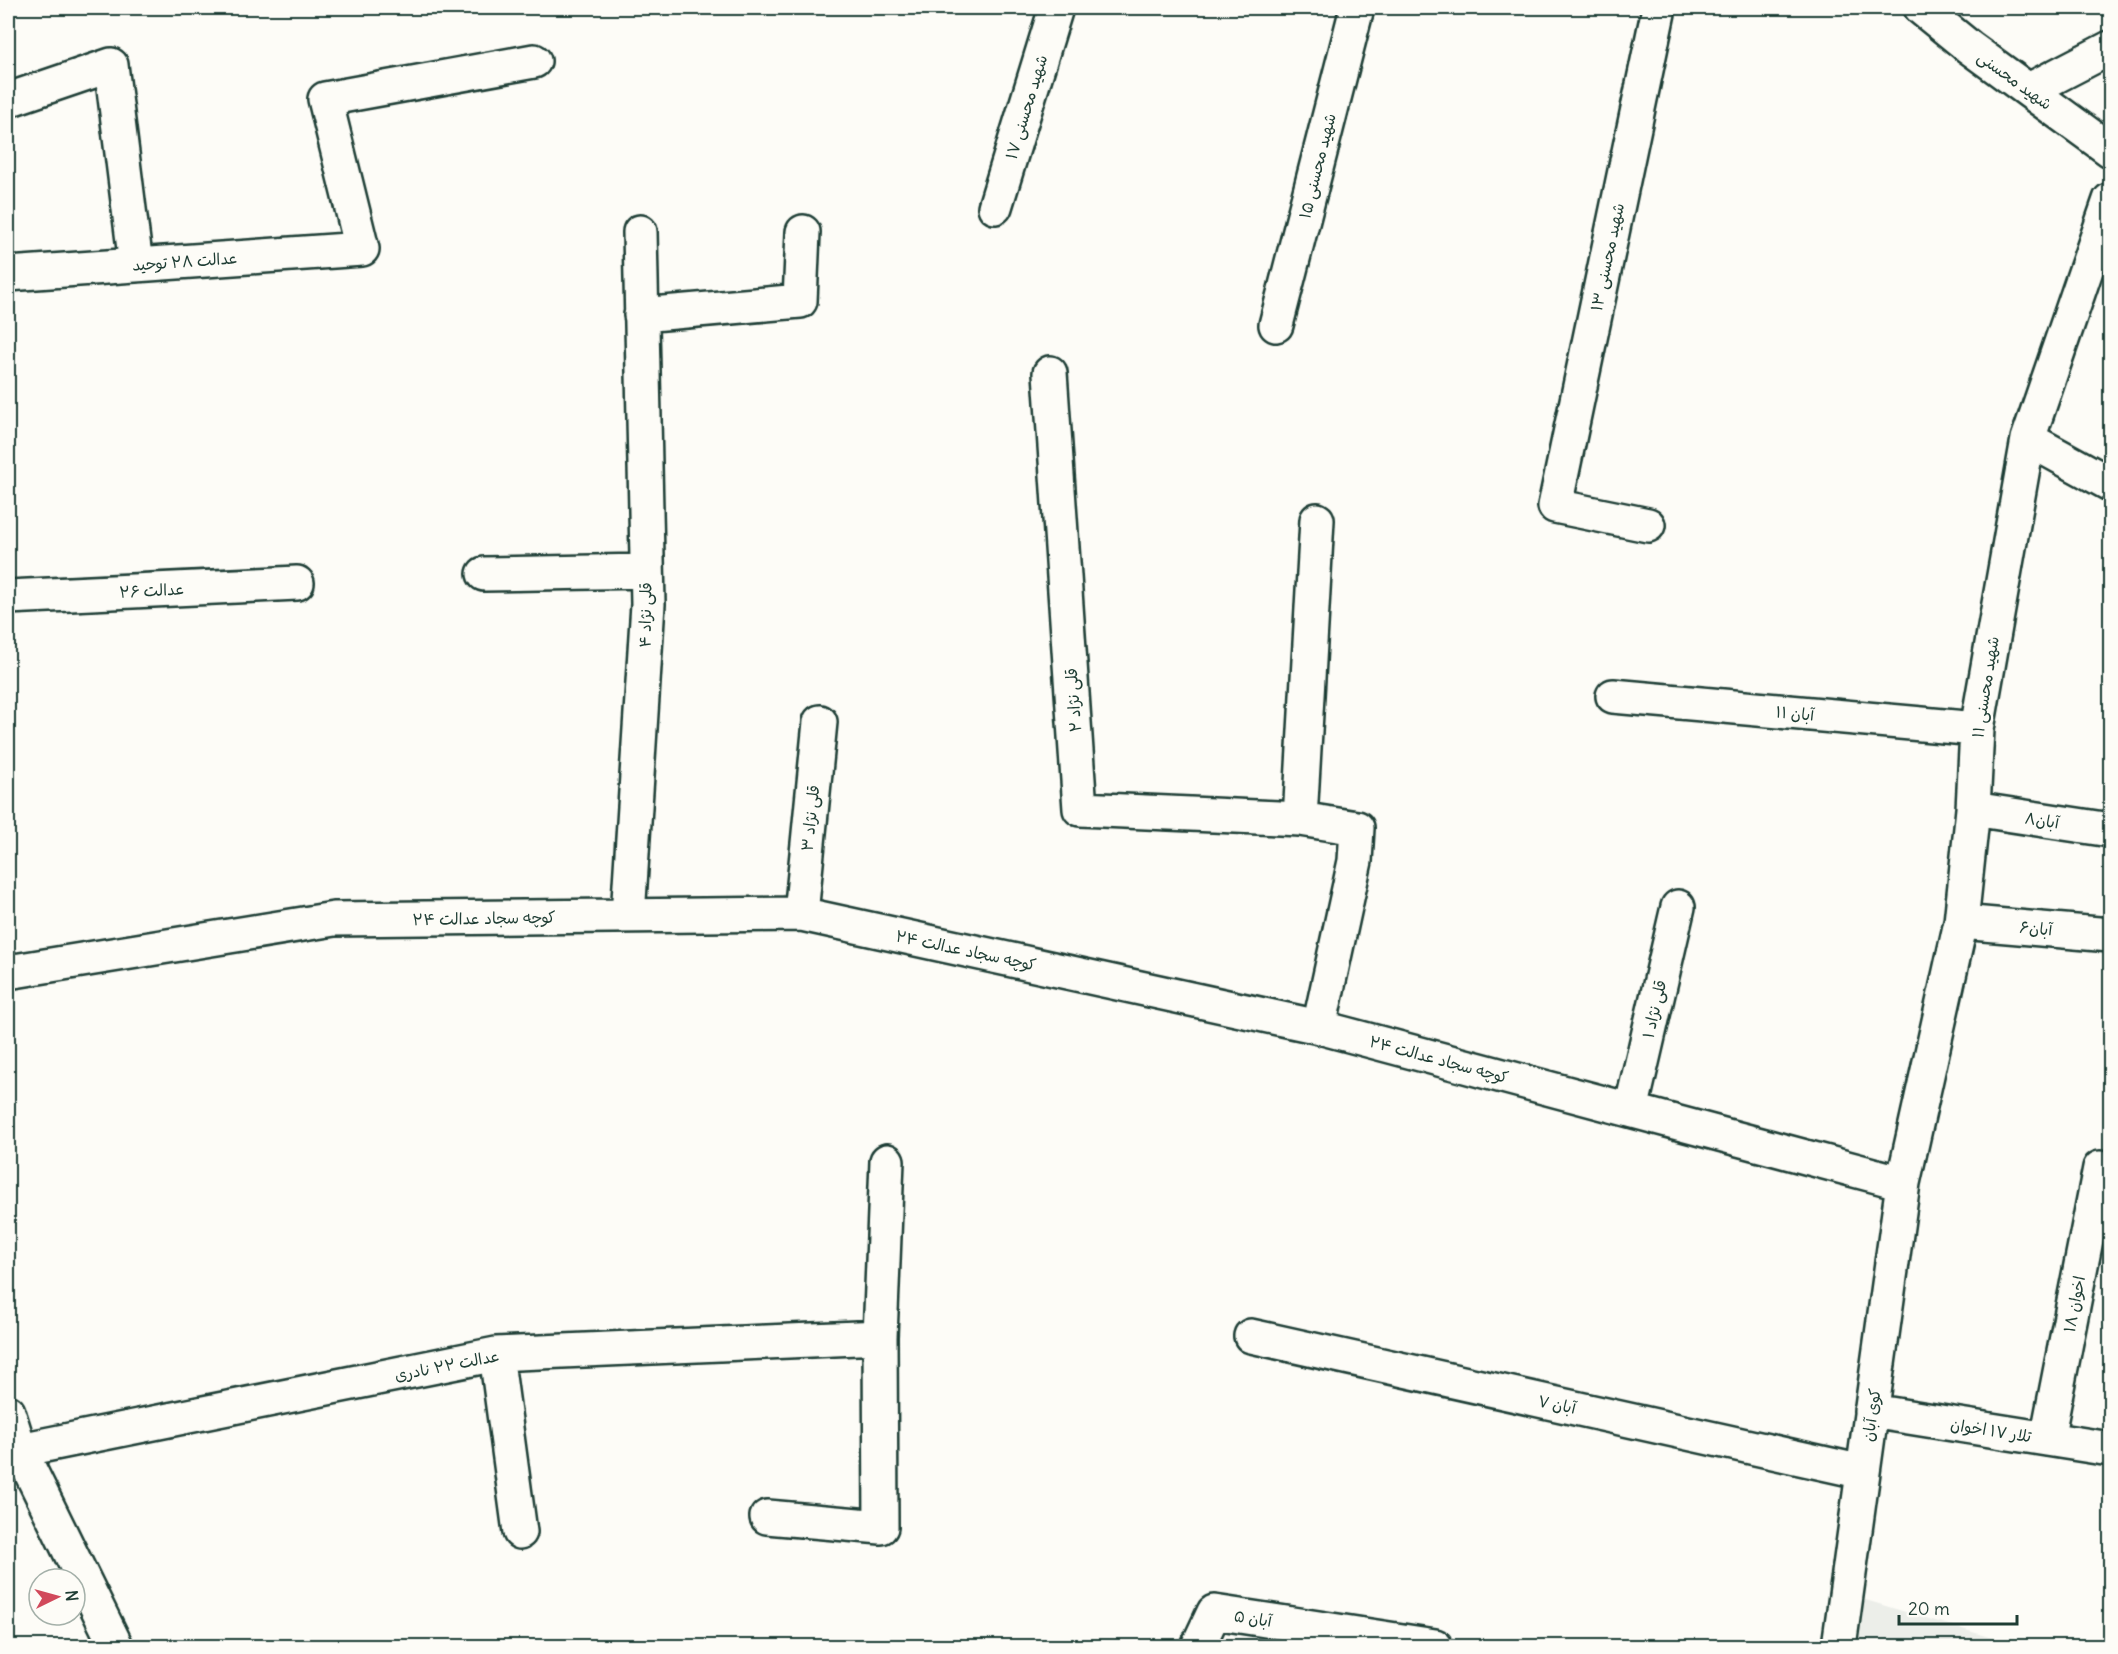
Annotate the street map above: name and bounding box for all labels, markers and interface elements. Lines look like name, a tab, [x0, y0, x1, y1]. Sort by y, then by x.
street label: شهید محسنی	[1973, 46, 2056, 115]
street label: شهید محسنی ۱۷	[1001, 52, 1052, 162]
street label: شهید محسنی ۱۵	[1294, 111, 1341, 221]
street label: شهید محسنی ۱۳	[1586, 201, 1629, 313]
street label: عدالت ۲۸ توحید	[131, 247, 239, 276]
street label: عدالت ۲۶	[119, 578, 185, 602]
street label: قلی نژاد ۴	[634, 582, 657, 648]
street label: شهید محسنی ۱۱	[1967, 635, 2004, 739]
street label: قلی نژاد ۲	[1061, 667, 1086, 733]
street label: آبان ۱۱	[1775, 701, 1816, 725]
street label: قلی نژاد ۳	[797, 784, 824, 852]
street label: آبان۸	[2023, 807, 2062, 833]
street label: کوچه سجاد عدالت ۲۴	[412, 907, 556, 930]
street label: آبان۶	[2019, 917, 2054, 939]
street label: کوچه سجاد عدالت ۲۴	[894, 925, 1038, 976]
street label: قلی نژاد ۱	[1638, 978, 1671, 1040]
street label: کوچه سجاد عدالت ۲۴	[1367, 1031, 1511, 1088]
street label: اخوان ۱۸	[2059, 1274, 2090, 1334]
street label: عدالت ۲۲ نادری	[393, 1345, 501, 1385]
street label: کوی آبان	[1857, 1387, 1886, 1443]
street label: آبان ۷	[1536, 1390, 1579, 1418]
street label: تلار ۱۷ اخوان	[1949, 1414, 2033, 1447]
north arrow	[27, 1567, 87, 1627]
scale bar	[1899, 1588, 2018, 1626]
text: N	[61, 1589, 82, 1602]
text: 20 m	[1908, 1597, 1950, 1620]
street label: آبان ۵	[1233, 1605, 1274, 1631]

